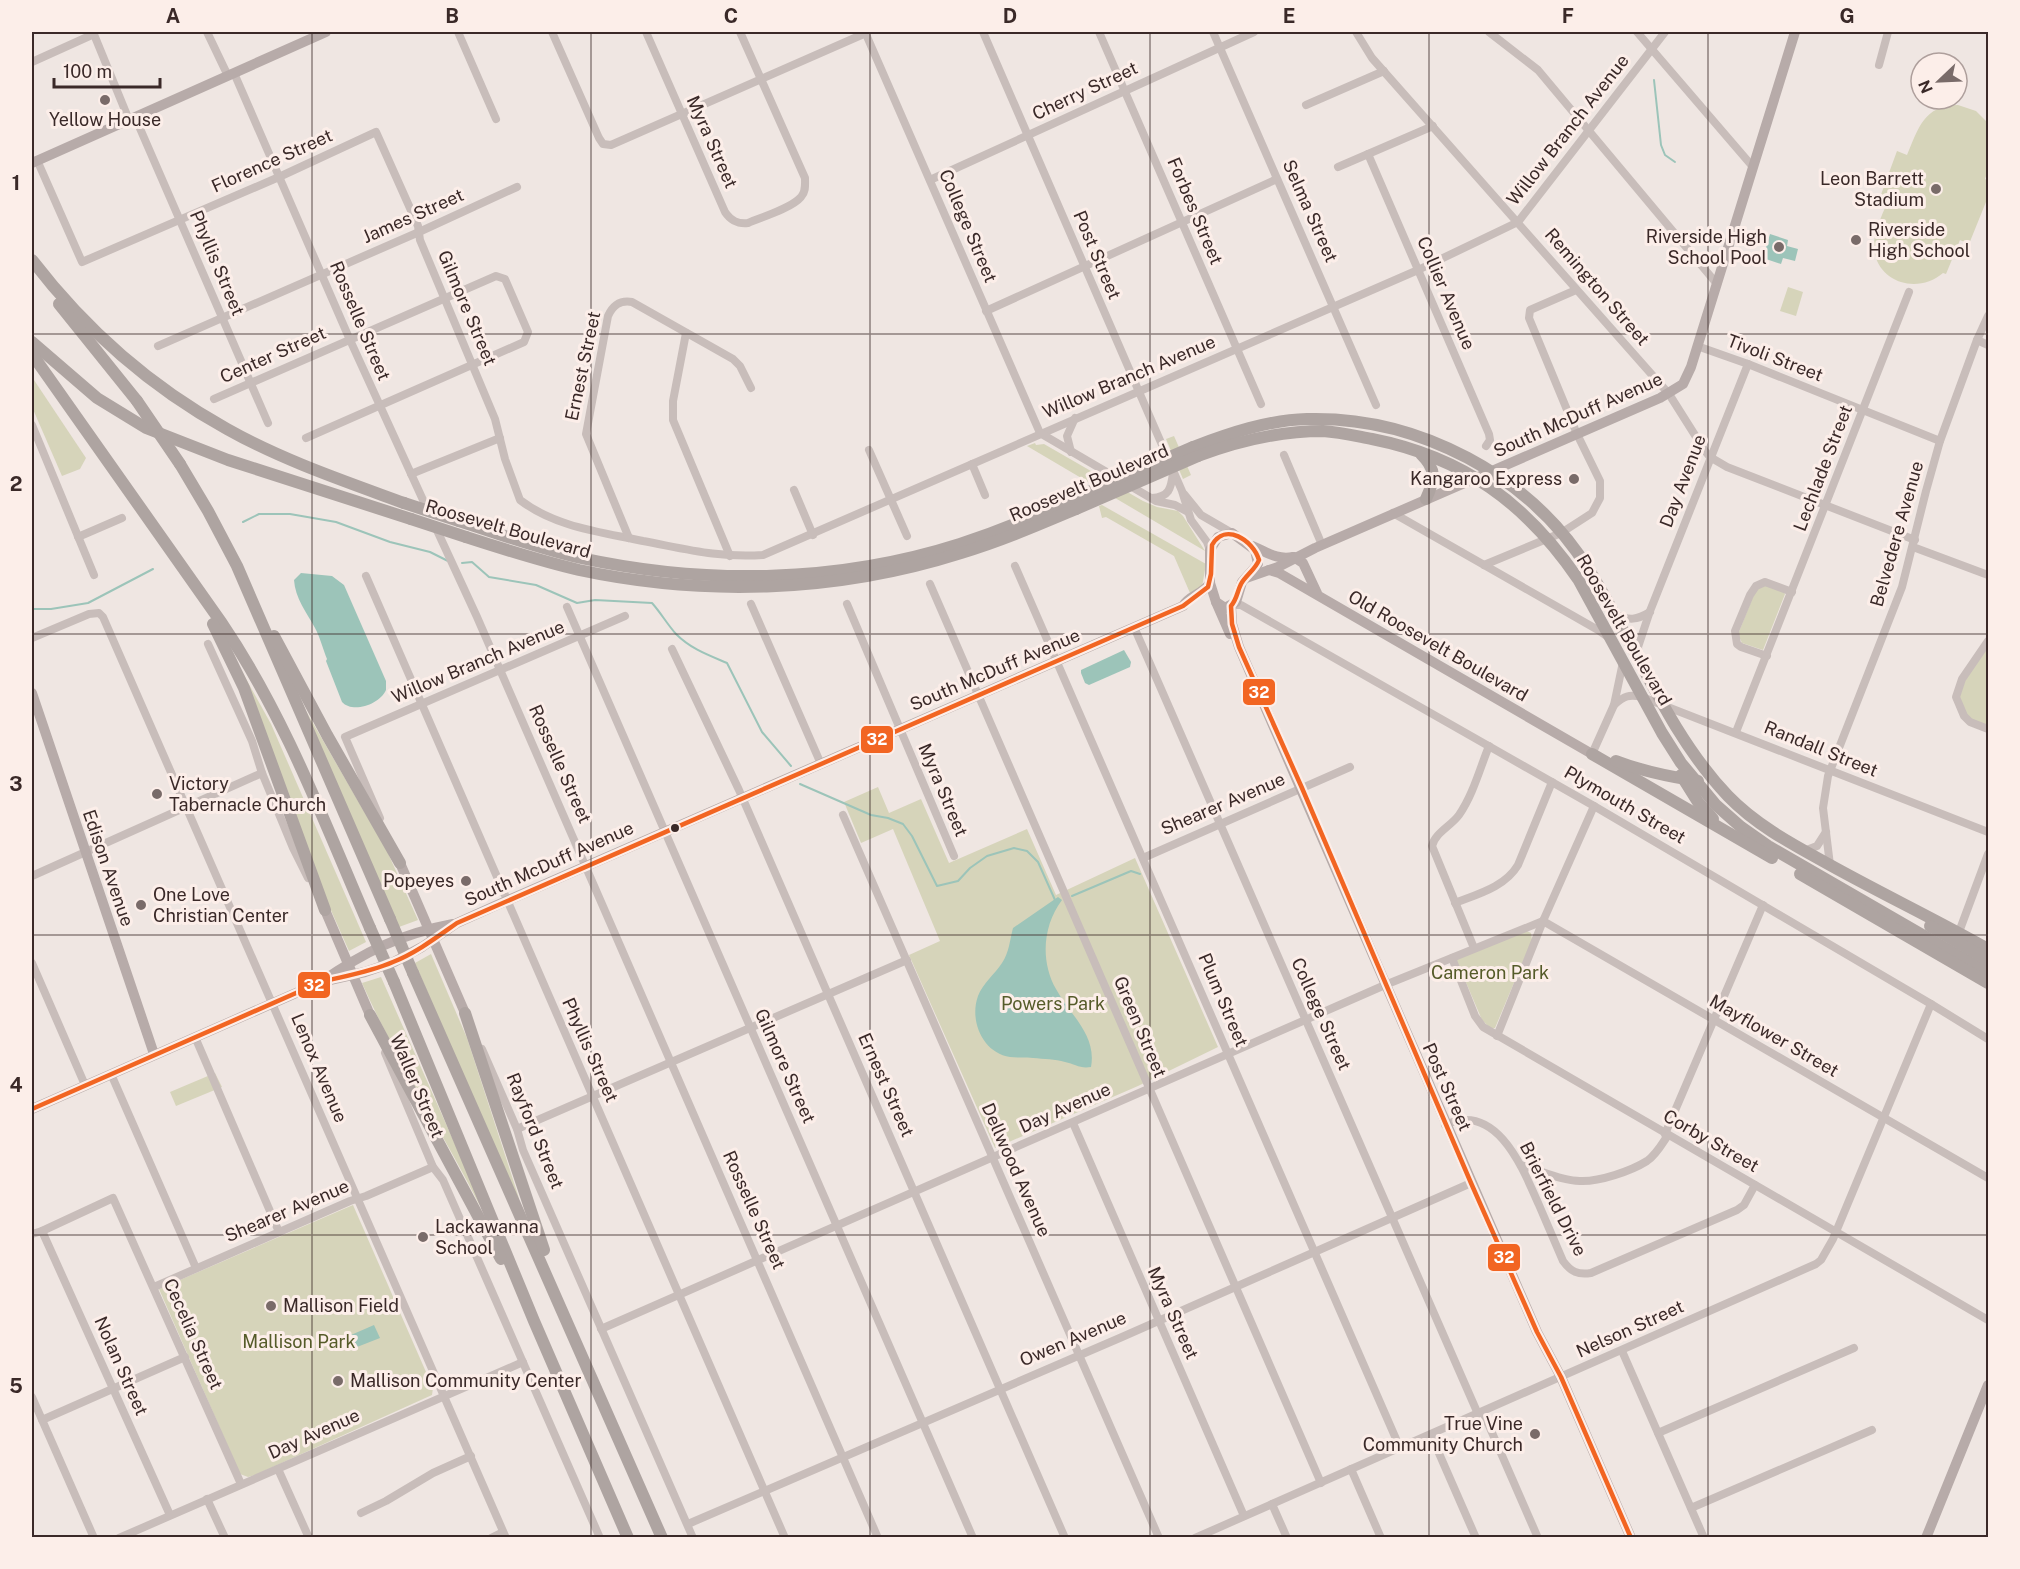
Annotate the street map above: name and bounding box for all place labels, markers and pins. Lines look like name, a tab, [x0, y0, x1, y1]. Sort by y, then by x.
marker: Yellow House	[98, 93, 112, 107]
place label: Yellow House	[49, 109, 161, 130]
place label: Leon Barrett Stadium	[1820, 168, 1924, 210]
marker: Leon Barrett Stadium	[1929, 182, 1943, 196]
place label: Riverside High School	[1868, 219, 1970, 261]
place label: Riverside High School Pool	[1646, 226, 1767, 268]
marker: Riverside High School	[1849, 233, 1863, 247]
marker: Riverside High School Pool	[1772, 240, 1786, 254]
place label: Kangaroo Express	[1410, 468, 1562, 489]
marker: Kangaroo Express	[1567, 472, 1581, 486]
place label: Victory Tabernacle Church	[169, 773, 326, 815]
marker: Victory Tabernacle Church	[150, 787, 164, 801]
unlabelled marker	[669, 822, 681, 834]
place label: Popeyes	[383, 870, 454, 891]
marker: Popeyes	[459, 874, 473, 888]
place label: One Love Christian Center	[153, 884, 289, 926]
marker: One Love Christian Center	[134, 898, 148, 912]
place label: Lackawanna School	[435, 1216, 539, 1258]
marker: Lackawanna School	[416, 1230, 430, 1244]
place label: Mallison Field	[283, 1295, 399, 1316]
marker: Mallison Field	[264, 1299, 278, 1313]
place label: Mallison Community Center	[350, 1370, 581, 1391]
marker: Mallison Community Center	[331, 1374, 345, 1388]
place label: True Vine Community Church	[1363, 1413, 1523, 1455]
marker: True Vine Community Church	[1528, 1427, 1542, 1441]

